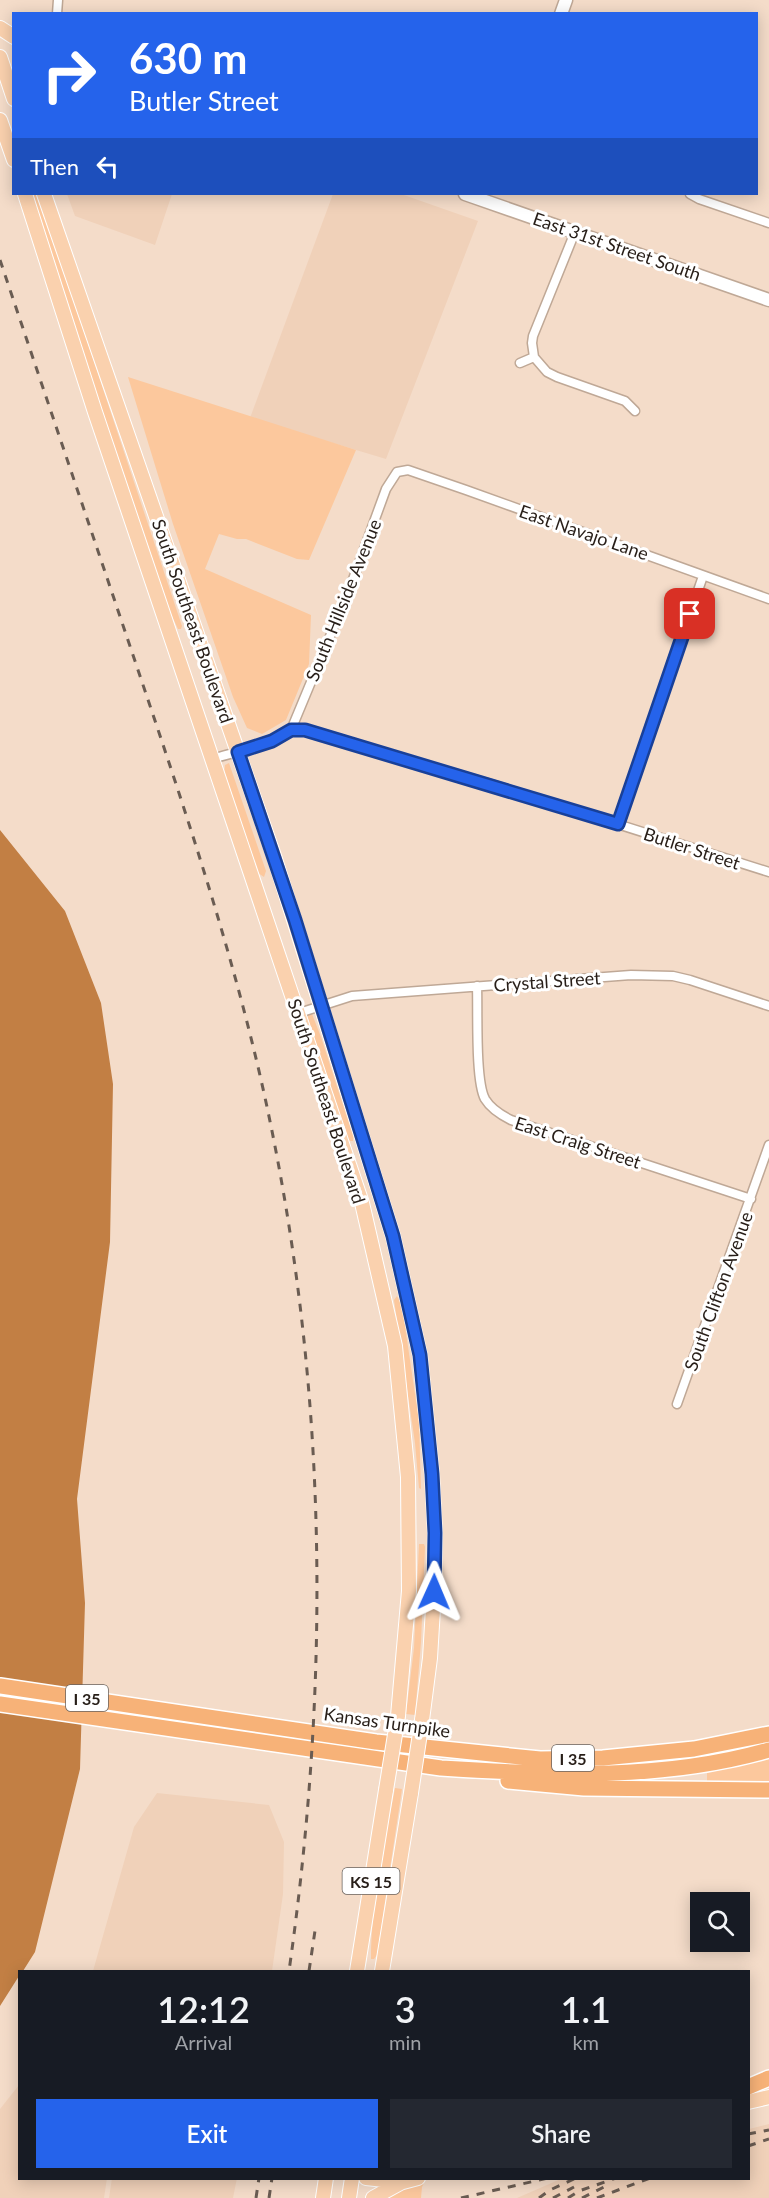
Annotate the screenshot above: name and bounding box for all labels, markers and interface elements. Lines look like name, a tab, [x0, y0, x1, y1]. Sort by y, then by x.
text: 630 m	[129, 33, 247, 83]
icon: right	[30, 36, 108, 114]
text: Butler Street	[129, 84, 279, 117]
icon: left	[91, 150, 124, 183]
text: Then	[30, 153, 79, 180]
street label: East 31st Street South	[530, 207, 704, 285]
street label: East Navajo Lane	[516, 500, 652, 564]
street label: South Southeast Boulevard	[148, 516, 238, 726]
street label: South Hillside Avenue	[300, 516, 386, 684]
pin	[664, 588, 715, 639]
icon: arrive	[673, 597, 706, 630]
street label: Butler Street	[641, 822, 743, 874]
street label: Crystal Street	[493, 966, 602, 996]
street label: South Southeast Boulevard	[283, 996, 371, 1206]
street label: East Craig Street	[512, 1111, 644, 1173]
street label: South Clifton Avenue	[679, 1208, 757, 1374]
position arrow	[402, 1560, 466, 1624]
road number: I 35	[66, 1685, 108, 1711]
street label: Kansas Turnpike	[322, 1702, 452, 1742]
road number: I 35	[552, 1745, 594, 1771]
road number: KS 15	[342, 1868, 400, 1894]
map controls	[690, 1892, 750, 1952]
button: search	[690, 1892, 750, 1952]
text: 12:12	[157, 1987, 250, 2031]
text: 3	[395, 1987, 416, 2031]
text: 1.1	[561, 1987, 611, 2031]
text: Arrival	[175, 2030, 232, 2054]
text: min	[389, 2030, 421, 2054]
text: km	[572, 2030, 599, 2054]
button: Exit	[36, 2099, 378, 2168]
button: Share	[390, 2099, 732, 2168]

